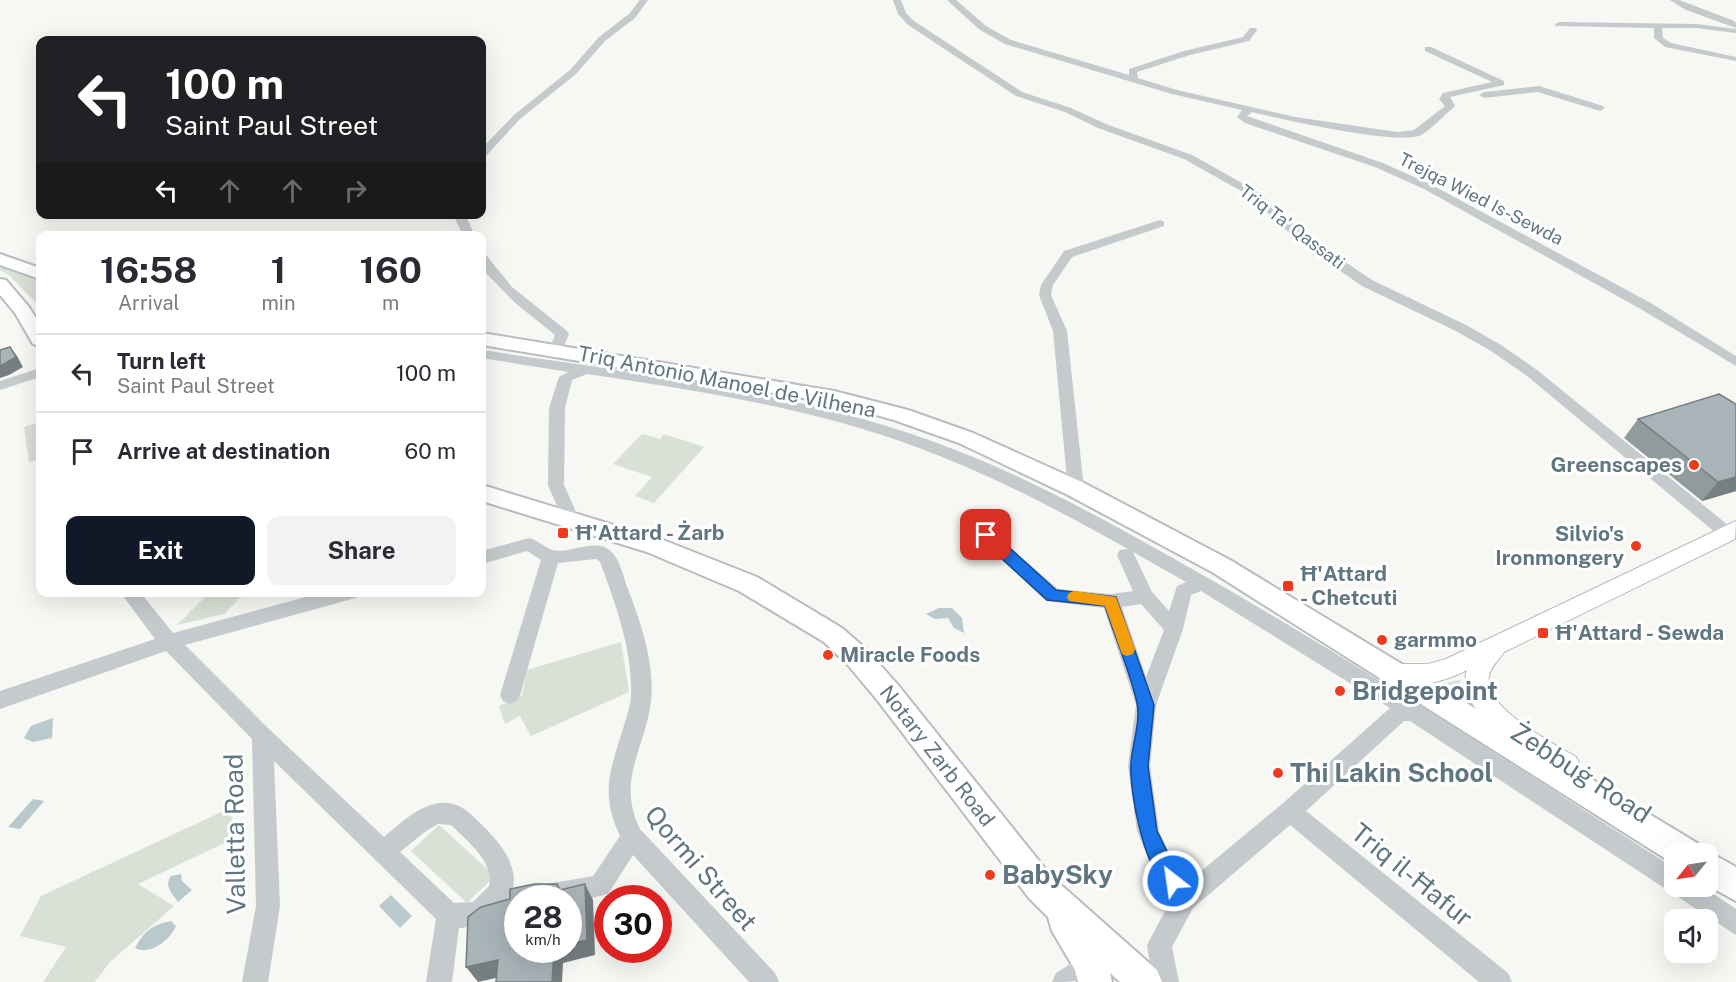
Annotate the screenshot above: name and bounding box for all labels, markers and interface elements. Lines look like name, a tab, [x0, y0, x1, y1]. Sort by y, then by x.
text: 100 m	[165, 59, 284, 108]
icon: left	[66, 60, 144, 138]
text: Saint Paul Street	[165, 109, 378, 141]
street label: Trejqa Wied Is-Sewda	[1396, 148, 1567, 249]
icon: left	[150, 174, 183, 207]
icon: ahead	[213, 174, 246, 207]
icon: ahead	[276, 174, 309, 207]
icon: right	[339, 174, 372, 207]
street label: Triq Ta' Qassati	[1235, 180, 1349, 273]
text: 16:58	[100, 249, 197, 291]
text: 1	[271, 249, 286, 291]
text: 160	[360, 249, 422, 291]
text: Arrival	[118, 291, 180, 315]
text: min	[262, 291, 295, 315]
text: m	[382, 291, 399, 315]
street label: Triq Antonio Manoel de Vilhena	[576, 340, 878, 423]
text: Turn left	[117, 348, 206, 374]
icon: left	[66, 357, 99, 390]
text: 100 m	[396, 360, 456, 386]
text: Saint Paul Street	[117, 374, 275, 398]
icon: arrive	[66, 435, 99, 468]
text: Arrive at destination	[117, 438, 330, 464]
text: 60 m	[405, 438, 456, 464]
place label: Greenscapes	[1551, 452, 1682, 477]
marker: Greenscapes	[1687, 458, 1701, 472]
pin	[960, 509, 1011, 560]
button: Exit	[66, 516, 255, 585]
button: Share	[267, 516, 456, 585]
icon: arrive	[969, 518, 1002, 551]
place label: Ħ'Attard - Żarb	[575, 520, 725, 545]
place label: Silvio's Ironmongery	[1495, 521, 1624, 570]
marker: Ħ'Attard - Żarb	[556, 526, 570, 540]
marker: Silvio's Ironmongery	[1629, 539, 1643, 553]
place label: Ħ'Attard - Chetcuti	[1300, 561, 1397, 610]
marker: Ħ'Attard - Chetcuti	[1281, 579, 1295, 593]
place label: Ħ'Attard - Sewda	[1555, 620, 1724, 645]
marker: Ħ'Attard - Sewda	[1536, 626, 1550, 640]
place label: garmmo	[1394, 627, 1477, 652]
marker: garmmo	[1375, 633, 1389, 647]
place label: Miracle Foods	[840, 642, 980, 667]
marker: Miracle Foods	[821, 648, 835, 662]
place label: Bridgepoint	[1352, 675, 1498, 706]
street label: Notary Zarb Road	[875, 680, 1000, 831]
marker: Bridgepoint	[1333, 684, 1347, 698]
street label: Żebbuġ Road	[1505, 716, 1657, 829]
street label: Valletta Road	[218, 753, 251, 915]
place label: Thi Lakin School	[1290, 757, 1493, 788]
marker: Thi Lakin School	[1271, 766, 1285, 780]
street label: Qormi Street	[639, 799, 764, 936]
street label: Triq il-Ħafur	[1345, 816, 1479, 933]
north arrow	[1664, 843, 1718, 897]
map controls	[1664, 843, 1718, 963]
position arrow	[1141, 849, 1205, 913]
place label: BabySky	[1002, 859, 1113, 890]
marker: BabySky	[983, 868, 997, 882]
speed limit sign: 30	[594, 885, 672, 963]
text: 28	[523, 899, 563, 935]
button: sound	[1664, 909, 1718, 963]
text: km/h	[525, 931, 561, 948]

